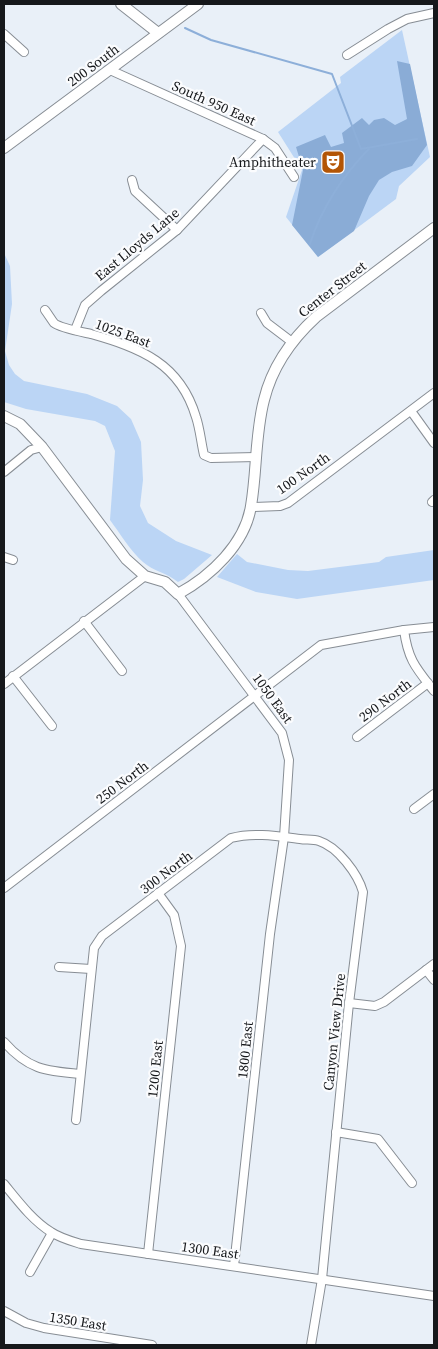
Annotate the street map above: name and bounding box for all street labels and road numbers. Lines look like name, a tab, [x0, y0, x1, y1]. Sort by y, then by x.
street label: 200 South	[63, 39, 123, 91]
street label: South 950 East	[169, 76, 259, 131]
street label: East Lloyds Lane	[90, 203, 184, 285]
street label: Center Street	[294, 256, 371, 322]
street label: 1025 East	[93, 314, 154, 352]
street label: 100 North	[272, 447, 334, 499]
street label: 1050 East	[248, 669, 298, 727]
street label: 290 North	[355, 674, 415, 726]
street label: 250 North	[92, 756, 152, 808]
street label: 300 North	[136, 846, 196, 898]
street label: Canyon View Drive	[318, 972, 350, 1092]
street label: 1800 East	[232, 1020, 258, 1080]
street label: 1200 East	[142, 1039, 168, 1099]
street label: 1300 East	[180, 1236, 240, 1264]
street label: 1350 East	[48, 1307, 108, 1335]

